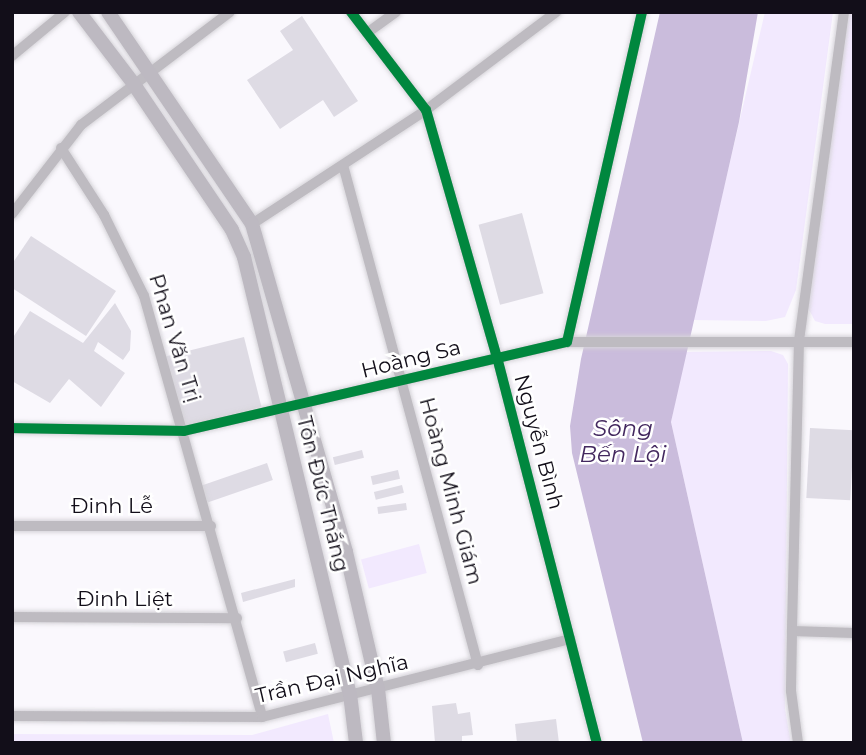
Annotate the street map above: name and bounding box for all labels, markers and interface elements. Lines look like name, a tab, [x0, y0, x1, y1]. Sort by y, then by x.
street label: Phan Văn Trị	[144, 271, 206, 405]
street label: Hoàng Sa	[358, 334, 464, 384]
street label: Nguyễn Bình	[509, 372, 569, 512]
street label: Hoàng Minh Giám	[414, 395, 488, 587]
street label: Tôn Đức Thắng	[291, 414, 355, 574]
water label: Sông Bến Lội	[580, 414, 666, 468]
street label: Đinh Lễ	[71, 493, 153, 519]
street label: Đinh Liệt	[77, 586, 173, 612]
street label: Trần Đại Nghĩa	[253, 649, 411, 709]

